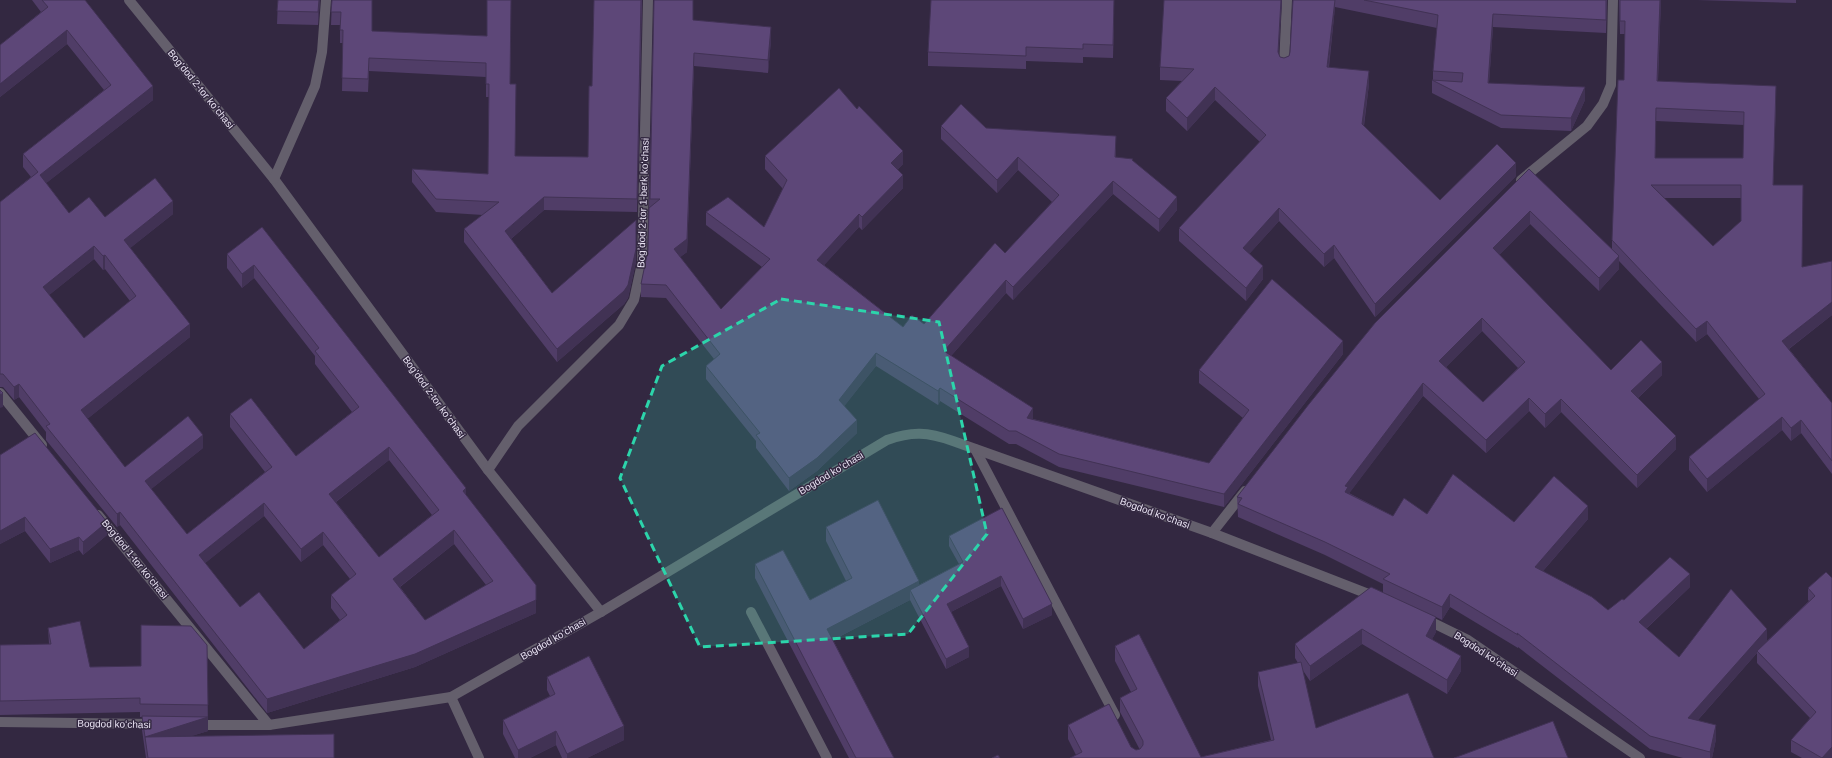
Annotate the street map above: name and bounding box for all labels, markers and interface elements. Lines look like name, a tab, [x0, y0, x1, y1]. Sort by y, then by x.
street label: Bog'dod 2-tor koʻchasi	[166, 47, 236, 131]
street label: Bogʼdod 2-tor 1-berk koʻchasi	[635, 138, 651, 268]
street label: Bog'dod 2-tor koʻchasi	[401, 354, 467, 440]
street label: Bogdod koʻchasi	[797, 449, 865, 497]
street label: Bogdod koʻchasi	[1119, 495, 1191, 531]
street label: Bog'dod 1-tor koʻchasi	[100, 517, 170, 601]
street label: Bogdod koʻchasi	[518, 616, 588, 662]
street label: Bogdod koʻchasi	[1452, 629, 1520, 679]
street label: Bogdod koʻchasi	[77, 718, 151, 730]

